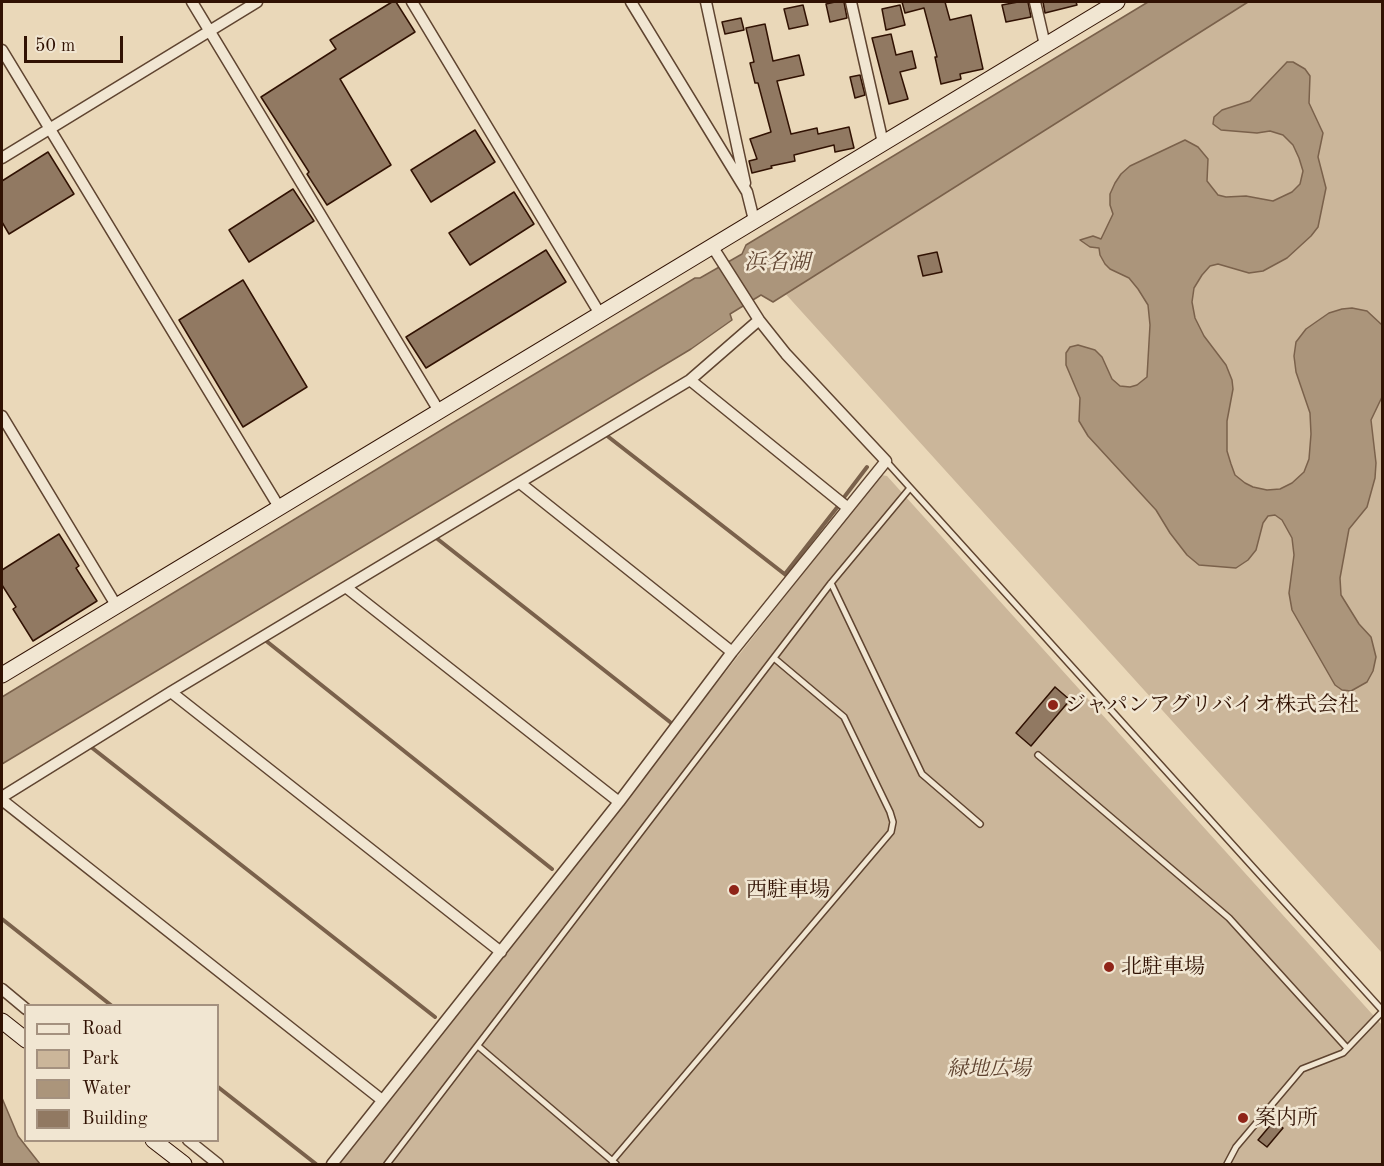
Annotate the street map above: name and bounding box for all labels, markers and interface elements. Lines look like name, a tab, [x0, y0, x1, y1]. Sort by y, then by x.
scale bar	[27, 24, 126, 62]
text: 50 m	[35, 37, 75, 55]
water label: 浜名湖	[744, 250, 810, 276]
place label: ジャパンアグリバイオ株式会社	[1065, 692, 1359, 718]
marker: ジャパンアグリバイオ株式会社	[1046, 698, 1060, 712]
place label: 西駐車場	[746, 877, 830, 903]
marker: 西駐車場	[727, 883, 741, 897]
place label: 北駐車場	[1121, 954, 1205, 980]
marker: 北駐車場	[1102, 960, 1116, 974]
legend	[24, 1004, 219, 1142]
text: Road	[82, 1020, 122, 1038]
text: Park	[82, 1050, 119, 1068]
park label: 緑地広場	[947, 1056, 1031, 1082]
text: Water	[82, 1080, 131, 1098]
place label: 案内所	[1255, 1105, 1318, 1131]
text: Building	[82, 1110, 147, 1128]
marker: 案内所	[1236, 1111, 1250, 1125]

